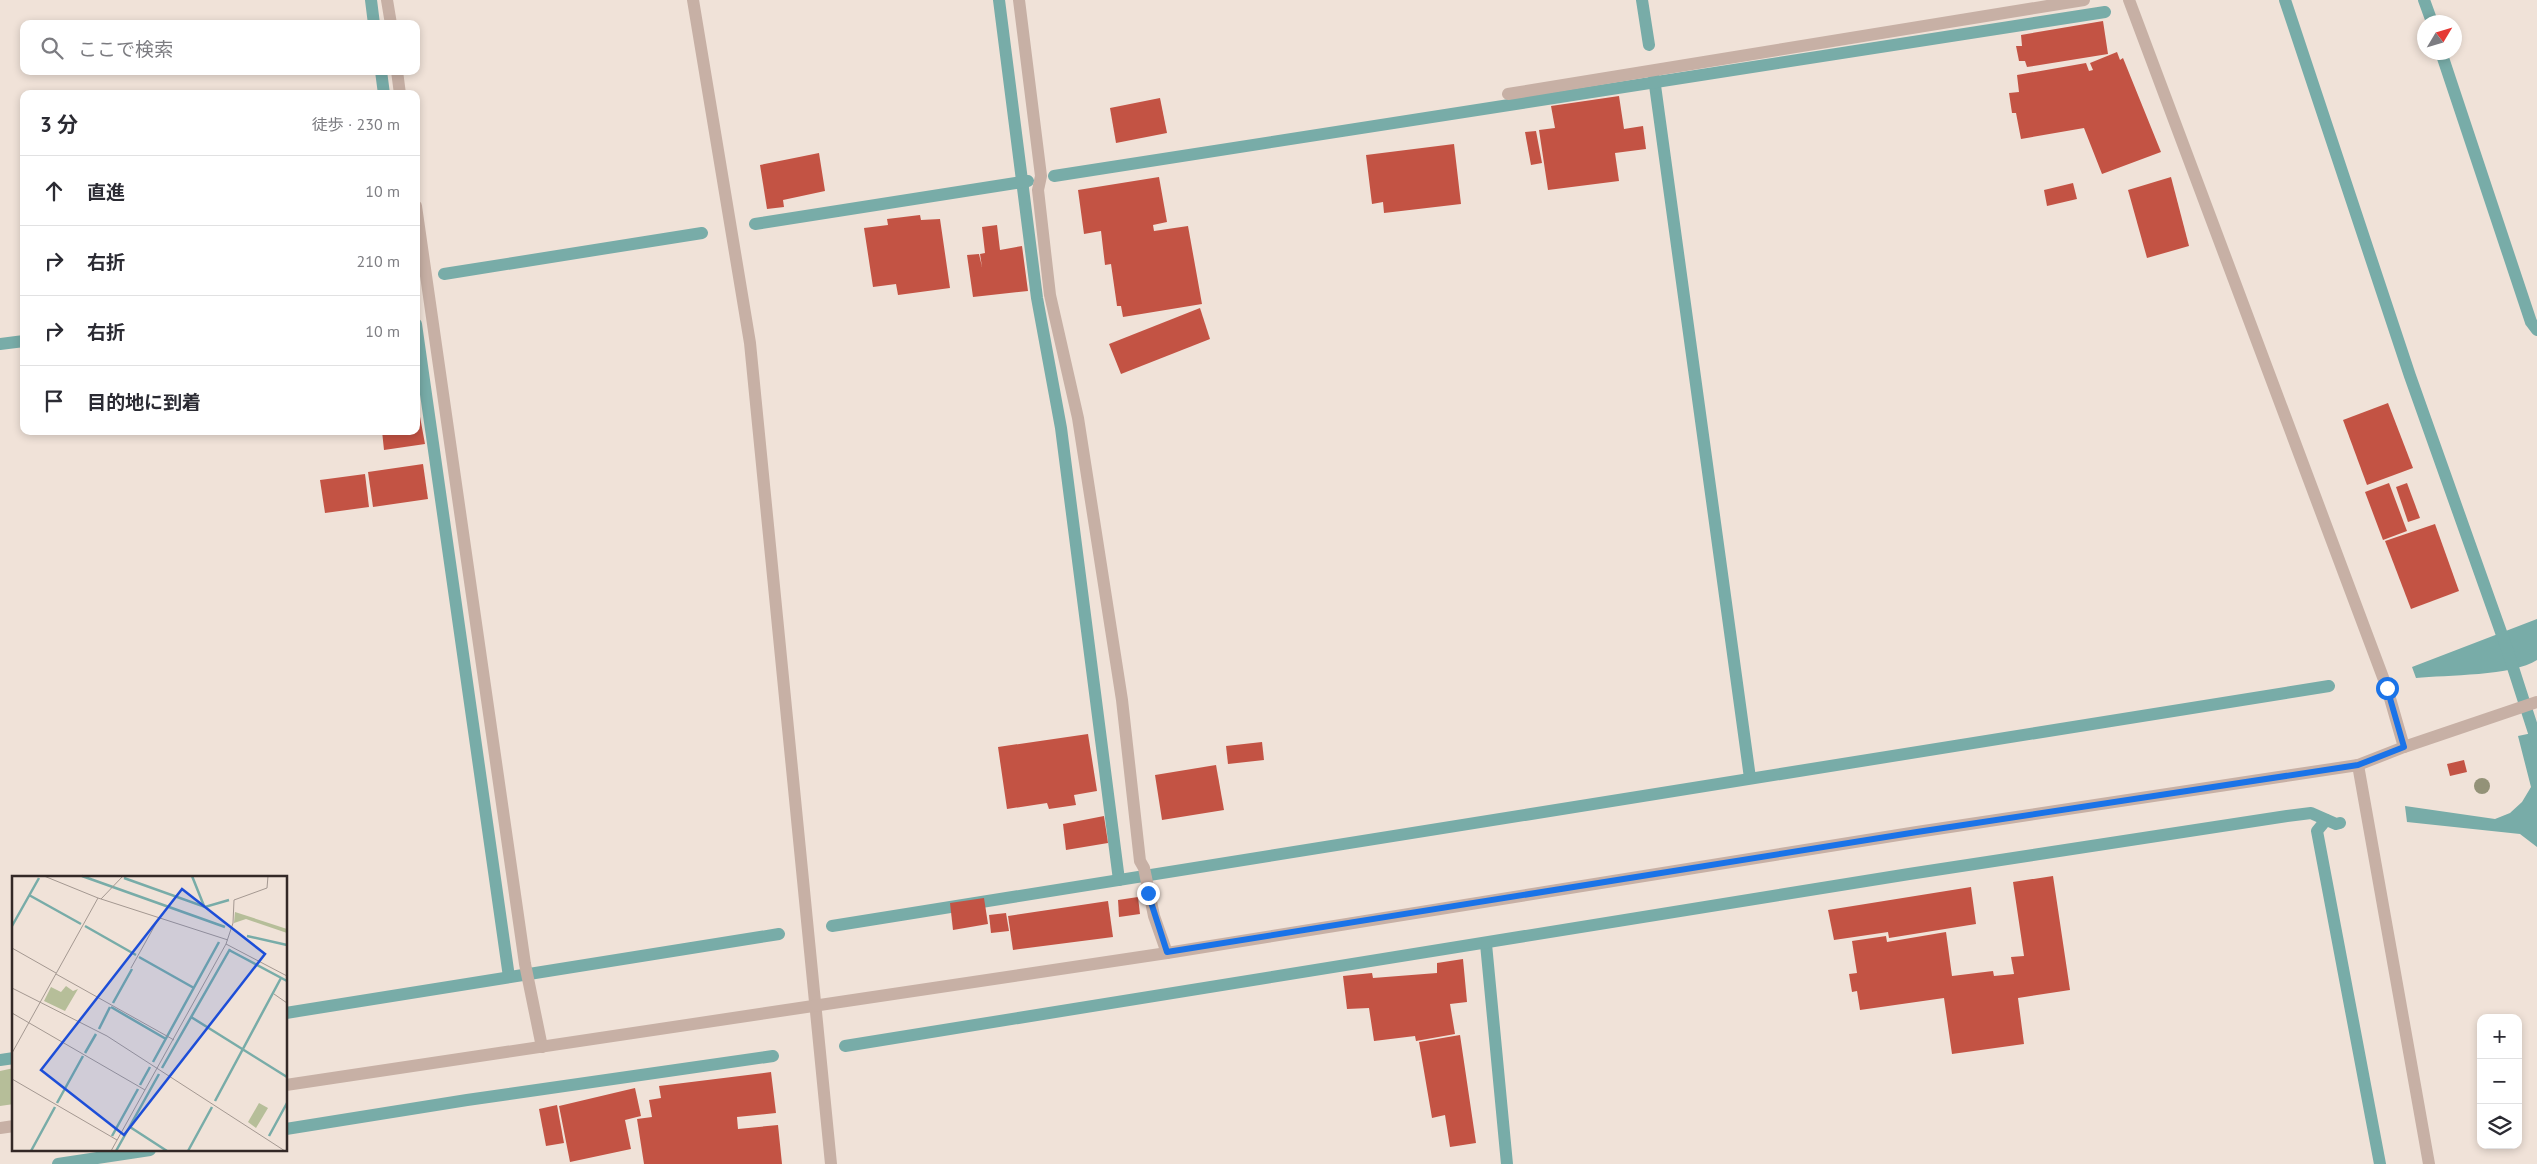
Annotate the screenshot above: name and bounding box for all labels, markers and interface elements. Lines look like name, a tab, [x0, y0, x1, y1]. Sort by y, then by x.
north arrow	[2417, 15, 2462, 60]
search box	[20, 20, 420, 75]
icon: search	[38, 34, 66, 62]
text: ここで検索	[78, 37, 173, 61]
text: 3 分	[40, 111, 78, 138]
text: 徒歩 · 230 m	[312, 114, 400, 134]
icon: ahead	[40, 177, 68, 205]
text: 直進	[87, 180, 125, 204]
text: 10 m	[365, 181, 400, 201]
icon: right	[40, 247, 68, 275]
text: 右折	[87, 250, 125, 274]
text: 210 m	[357, 251, 400, 271]
icon: right	[40, 317, 68, 345]
text: 右折	[87, 320, 125, 344]
text: 10 m	[365, 321, 400, 341]
icon: arrive	[40, 387, 68, 415]
text: 目的地に到着	[87, 390, 201, 414]
route start	[2376, 677, 2399, 700]
inset map	[12, 876, 288, 1152]
route end	[1137, 882, 1160, 905]
map controls	[2477, 1014, 2522, 1149]
button: +	[2477, 1014, 2522, 1059]
button: −	[2477, 1059, 2522, 1104]
button: layers	[2477, 1104, 2522, 1149]

